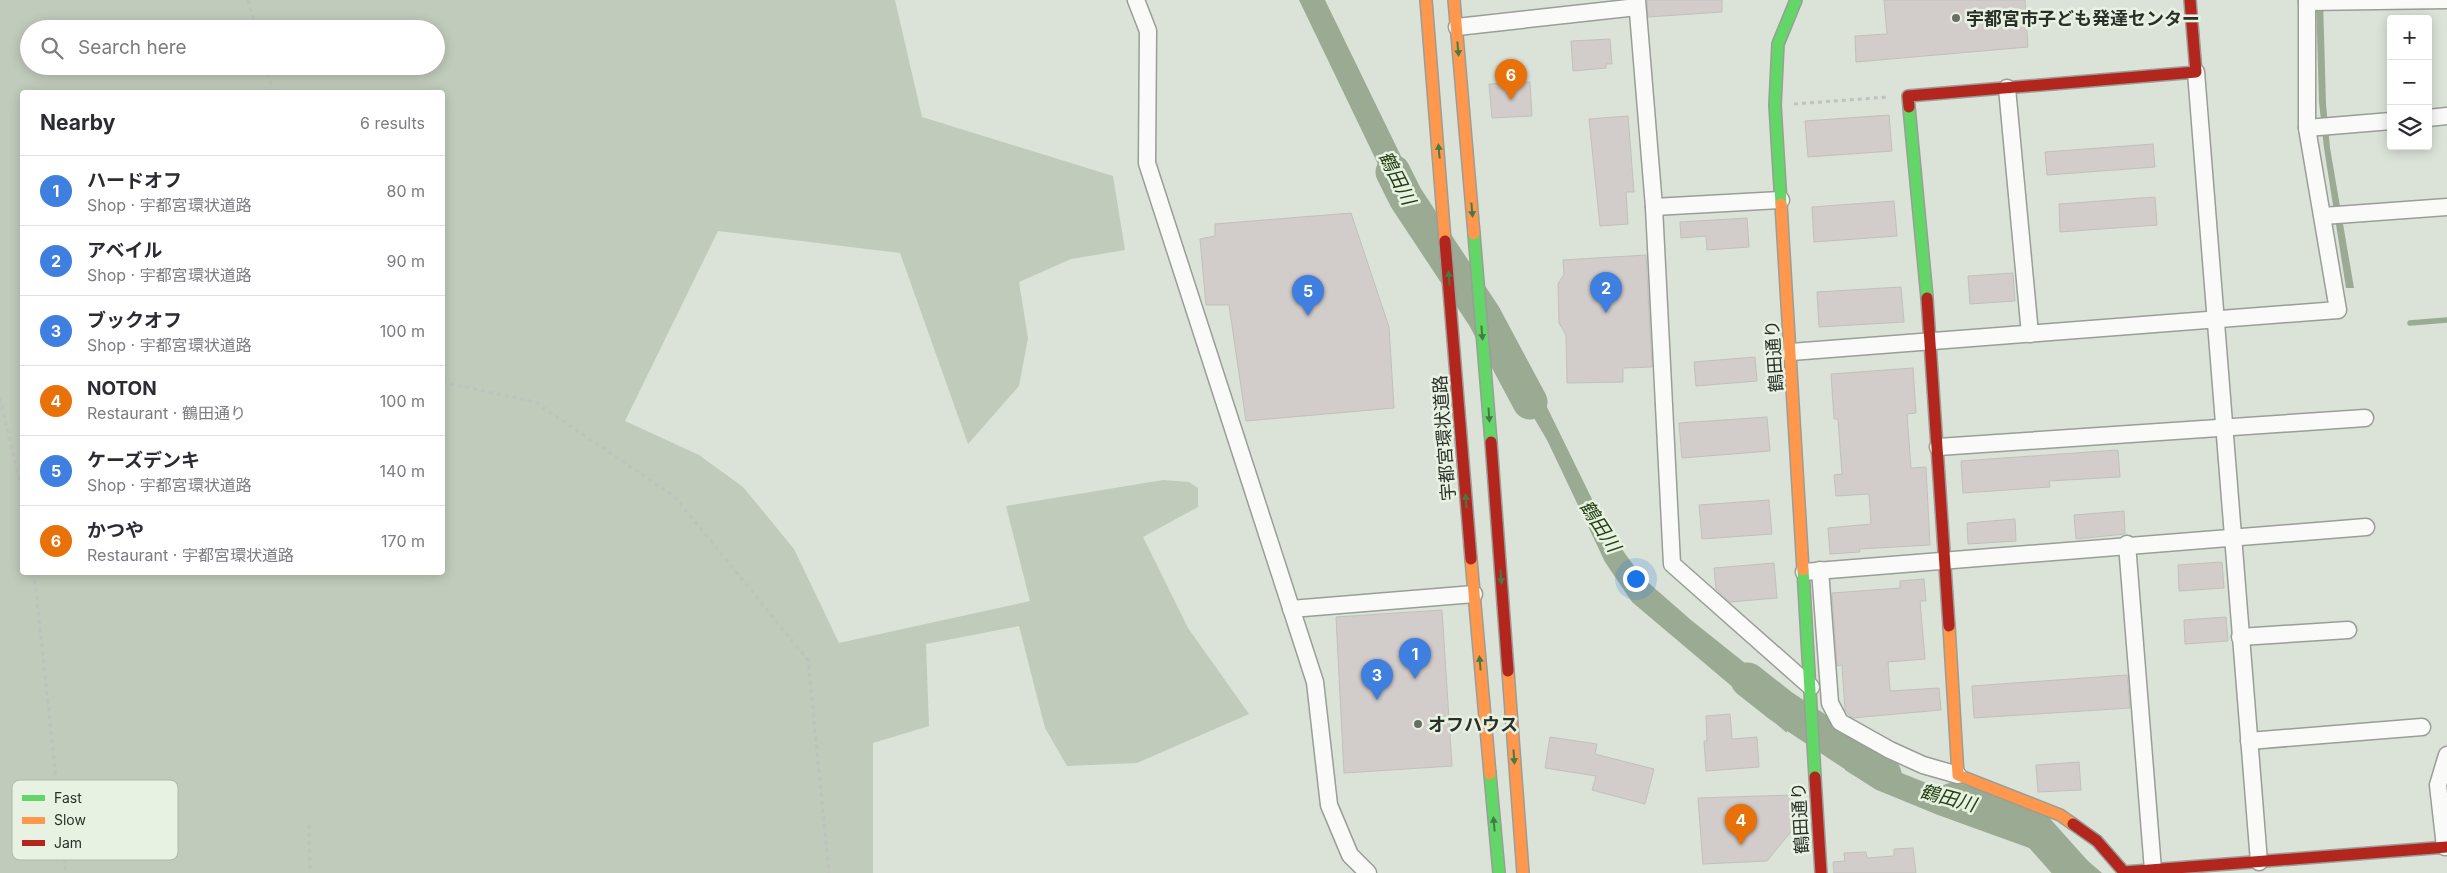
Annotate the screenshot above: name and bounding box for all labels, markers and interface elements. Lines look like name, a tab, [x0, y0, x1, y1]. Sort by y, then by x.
place label: 宇都宮市子ども発達センター	[1966, 8, 2200, 29]
marker: 宇都宮市子ども発達センター	[1950, 12, 1962, 24]
map controls	[2387, 15, 2432, 150]
button: +	[2387, 15, 2432, 60]
search box	[20, 20, 445, 75]
icon: search	[38, 34, 66, 62]
text: Search here	[78, 36, 187, 59]
one-way arrow	[1455, 41, 1463, 57]
pin: 6	[1495, 59, 1527, 100]
button: −	[2387, 60, 2432, 105]
button: layers	[2387, 105, 2432, 150]
text: Nearby	[40, 110, 115, 135]
text: 6 results	[360, 113, 425, 133]
one-way arrow	[1435, 143, 1443, 159]
water label: 鶴田川	[1374, 147, 1421, 210]
text: ハードオフ	[87, 169, 182, 192]
text: 1	[53, 181, 59, 201]
text: 80 m	[386, 181, 425, 201]
text: Shop · 宇都宮環状道路	[87, 195, 252, 215]
one-way arrow	[1468, 203, 1476, 219]
text: アベイル	[87, 239, 163, 262]
text: 2	[51, 251, 61, 271]
text: 90 m	[386, 251, 425, 271]
text: Shop · 宇都宮環状道路	[87, 265, 252, 285]
one-way arrow	[1445, 270, 1453, 286]
pin: 2	[1590, 272, 1622, 313]
pin: 5	[1292, 275, 1324, 316]
text: ブックオフ	[87, 309, 182, 332]
street label: 鶴田通り	[1761, 319, 1787, 393]
text: 3	[51, 321, 61, 341]
text: 100 m	[380, 321, 425, 341]
one-way arrow	[1478, 325, 1486, 341]
text: Shop · 宇都宮環状道路	[87, 335, 252, 355]
street label: 宇都宮環状道路	[1429, 374, 1459, 502]
text: NOTON	[87, 377, 157, 400]
text: 4	[51, 391, 61, 411]
text: 100 m	[380, 391, 425, 411]
text: Restaurant · 鶴田通り	[87, 403, 246, 423]
one-way arrow	[1485, 408, 1493, 424]
text: ケーズデンキ	[87, 449, 200, 472]
text: 5	[51, 461, 61, 481]
text: 140 m	[380, 461, 425, 481]
text: Shop · 宇都宮環状道路	[87, 475, 252, 495]
one-way arrow	[1462, 492, 1470, 508]
water label: 鶴田川	[1575, 496, 1626, 558]
text: かつや	[87, 519, 144, 542]
text: 6	[51, 531, 61, 551]
text: 170 m	[381, 531, 425, 551]
text: Restaurant · 宇都宮環状道路	[87, 545, 294, 565]
your location	[1623, 566, 1649, 592]
one-way arrow	[1497, 570, 1505, 586]
pin: 1	[1399, 638, 1431, 679]
one-way arrow	[1476, 654, 1484, 670]
pin: 3	[1361, 659, 1393, 700]
place label: オフハウス	[1428, 714, 1518, 735]
marker: オフハウス	[1412, 718, 1424, 730]
one-way arrow	[1511, 749, 1519, 765]
legend	[12, 780, 178, 860]
water label: 鶴田川	[1917, 780, 1980, 817]
street label: 鶴田通り	[1788, 781, 1812, 855]
text: Fast	[54, 789, 82, 806]
pin: 4	[1725, 804, 1757, 845]
text: Slow	[54, 811, 86, 828]
one-way arrow	[1490, 816, 1498, 832]
text: Jam	[54, 834, 82, 851]

